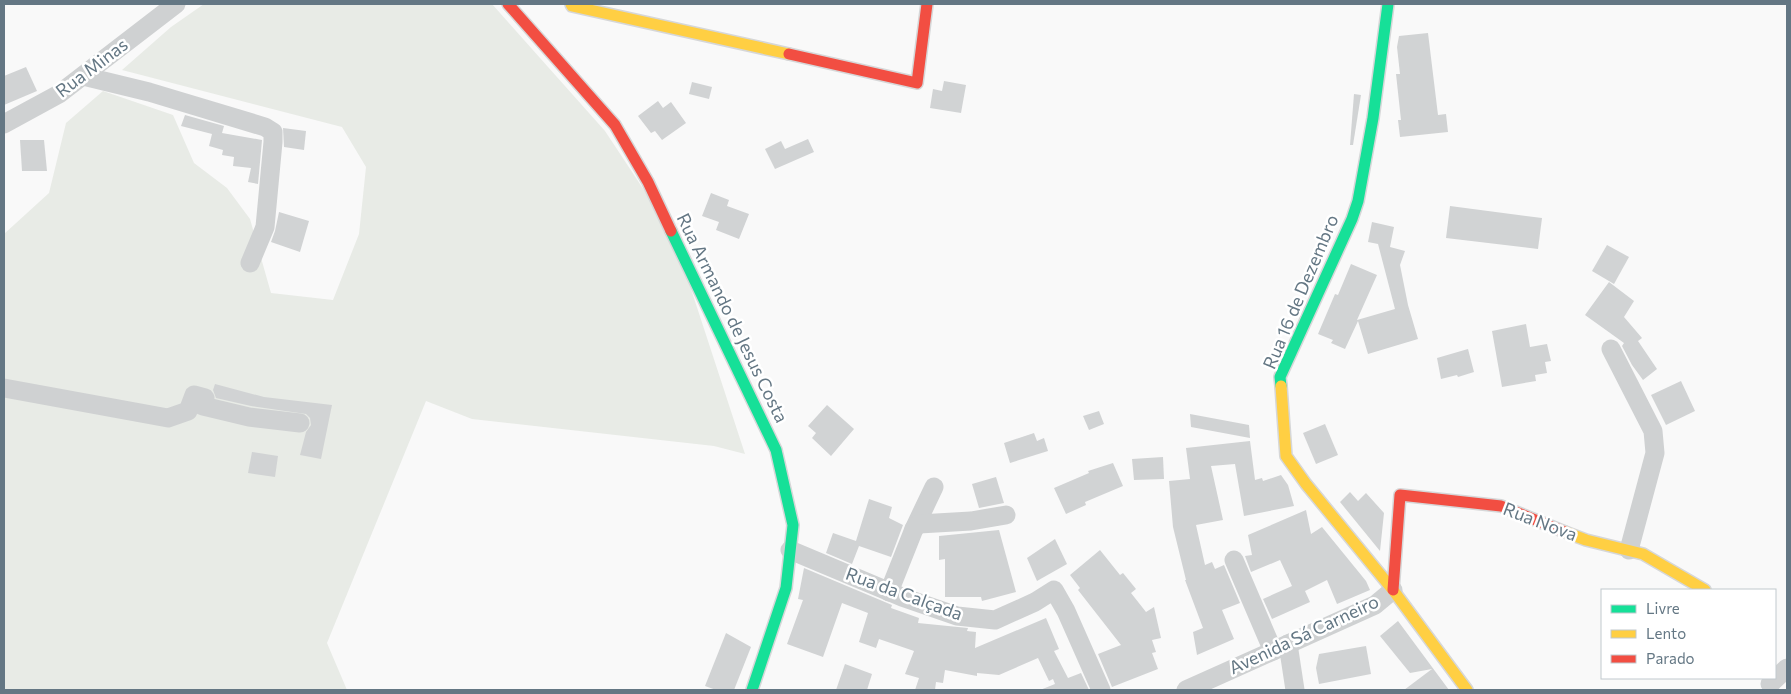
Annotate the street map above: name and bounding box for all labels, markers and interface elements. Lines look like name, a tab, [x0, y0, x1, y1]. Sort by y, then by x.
street label: Rua Minas	[51, 33, 132, 101]
street label: Rua Armando de Jesus Costa	[673, 209, 793, 426]
street label: Rua 16 de Dezembro	[1258, 211, 1343, 372]
street label: Rua Nova	[1500, 497, 1580, 545]
street label: Rua da Calçada	[843, 562, 966, 624]
legend	[1601, 589, 1776, 679]
street label: Avenida Sá Carneiro	[1225, 590, 1382, 678]
text: Livre	[1646, 599, 1680, 617]
text: Lento	[1646, 624, 1686, 642]
text: Parado	[1646, 649, 1695, 667]

